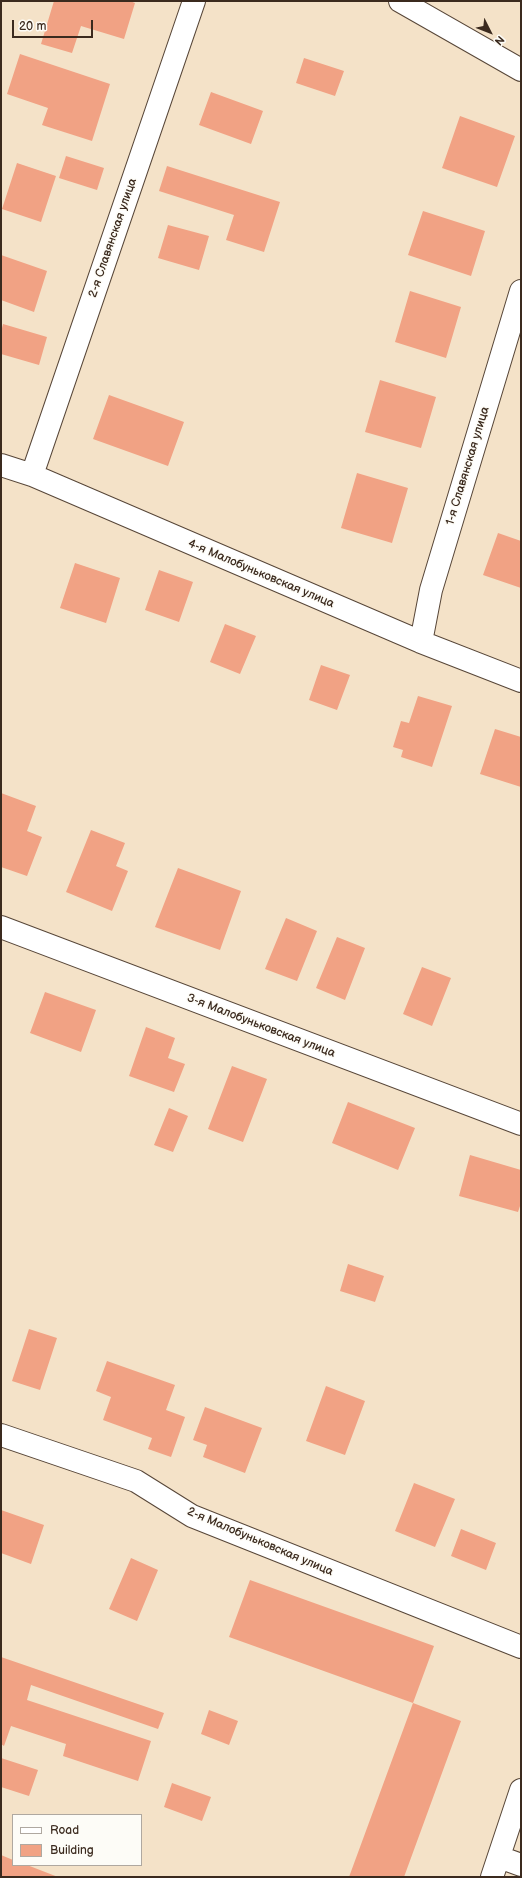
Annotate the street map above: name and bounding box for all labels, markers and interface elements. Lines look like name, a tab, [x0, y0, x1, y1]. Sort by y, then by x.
scale bar	[14, 12, 95, 38]
north arrow	[470, 12, 510, 52]
text: 20 m	[19, 19, 46, 34]
text: N	[492, 33, 507, 48]
street label: 2-я Славянская улица	[86, 176, 140, 300]
street label: 1-я Славянская улица	[443, 405, 493, 527]
street label: 4-я Малобуньковская улица	[186, 537, 336, 611]
street label: 3-я Малобуньковская улица	[185, 991, 337, 1061]
street label: 2-я Малобуньковская улица	[185, 1505, 335, 1579]
legend	[12, 1814, 142, 1866]
text: Road	[50, 1823, 79, 1838]
text: Building	[50, 1843, 94, 1858]

